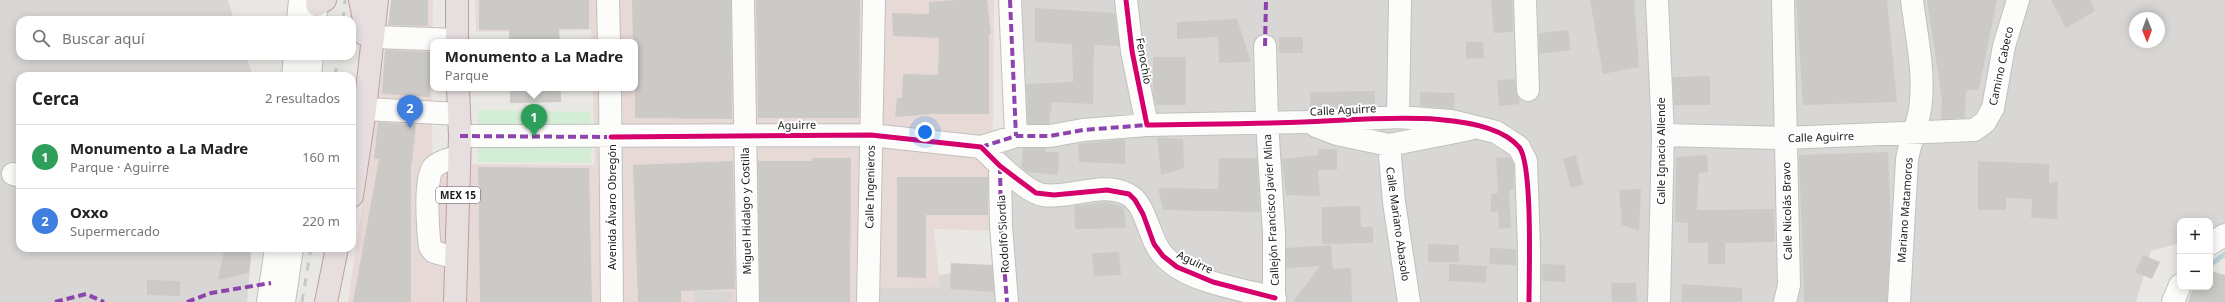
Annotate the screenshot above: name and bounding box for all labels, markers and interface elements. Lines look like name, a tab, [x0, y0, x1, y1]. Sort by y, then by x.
north arrow	[2129, 12, 2165, 48]
search box	[16, 16, 356, 60]
street label: Camino Cabeco	[1985, 25, 2016, 107]
icon: search	[30, 27, 52, 49]
text: Buscar aquí	[62, 28, 145, 48]
street label: Fenochio	[1133, 36, 1156, 86]
popup	[430, 39, 638, 91]
text: Monumento a La Madre	[445, 46, 623, 66]
text: Parque	[445, 66, 489, 84]
text: Cerca	[32, 87, 79, 110]
text: 2 resultados	[265, 89, 340, 107]
pin: 2	[397, 95, 423, 128]
street label: Calle Ignacio Allende	[1653, 97, 1668, 205]
street label: Calle Aguirre	[1309, 100, 1377, 119]
pin: 1	[521, 104, 547, 137]
street label: Aguirre	[778, 117, 816, 132]
your location	[915, 122, 935, 142]
street label: Calle Aguirre	[1788, 128, 1854, 145]
street label: Callejón Francisco Javier Mina	[1259, 134, 1282, 286]
text: Monumento a La Madre	[70, 138, 248, 158]
street label: Avenida Álvaro Obregón	[604, 144, 619, 270]
street label: Calle Ingenieros	[861, 145, 878, 229]
street label: Miguel Hidalgo y Costilla	[737, 147, 754, 275]
text: 1	[41, 148, 49, 166]
text: 160 m	[302, 148, 340, 166]
street label: Mariano Matamoros	[1893, 157, 1916, 263]
text: Parque · Aguirre	[70, 158, 169, 176]
street label: Calle Nicolás Bravo	[1778, 162, 1795, 260]
street label: Calle Mariano Abasolo	[1383, 166, 1414, 282]
road number: MEX 15	[436, 187, 480, 203]
street label: Rodolfo Siordia	[993, 194, 1012, 274]
text: Oxxo	[70, 202, 108, 222]
text: 2	[41, 212, 49, 230]
text: 220 m	[302, 212, 340, 230]
map controls	[2177, 218, 2213, 290]
button: +	[2177, 218, 2213, 254]
text: Supermercado	[70, 222, 160, 240]
street label: Aguirre	[1175, 246, 1216, 277]
button: −	[2177, 254, 2213, 290]

